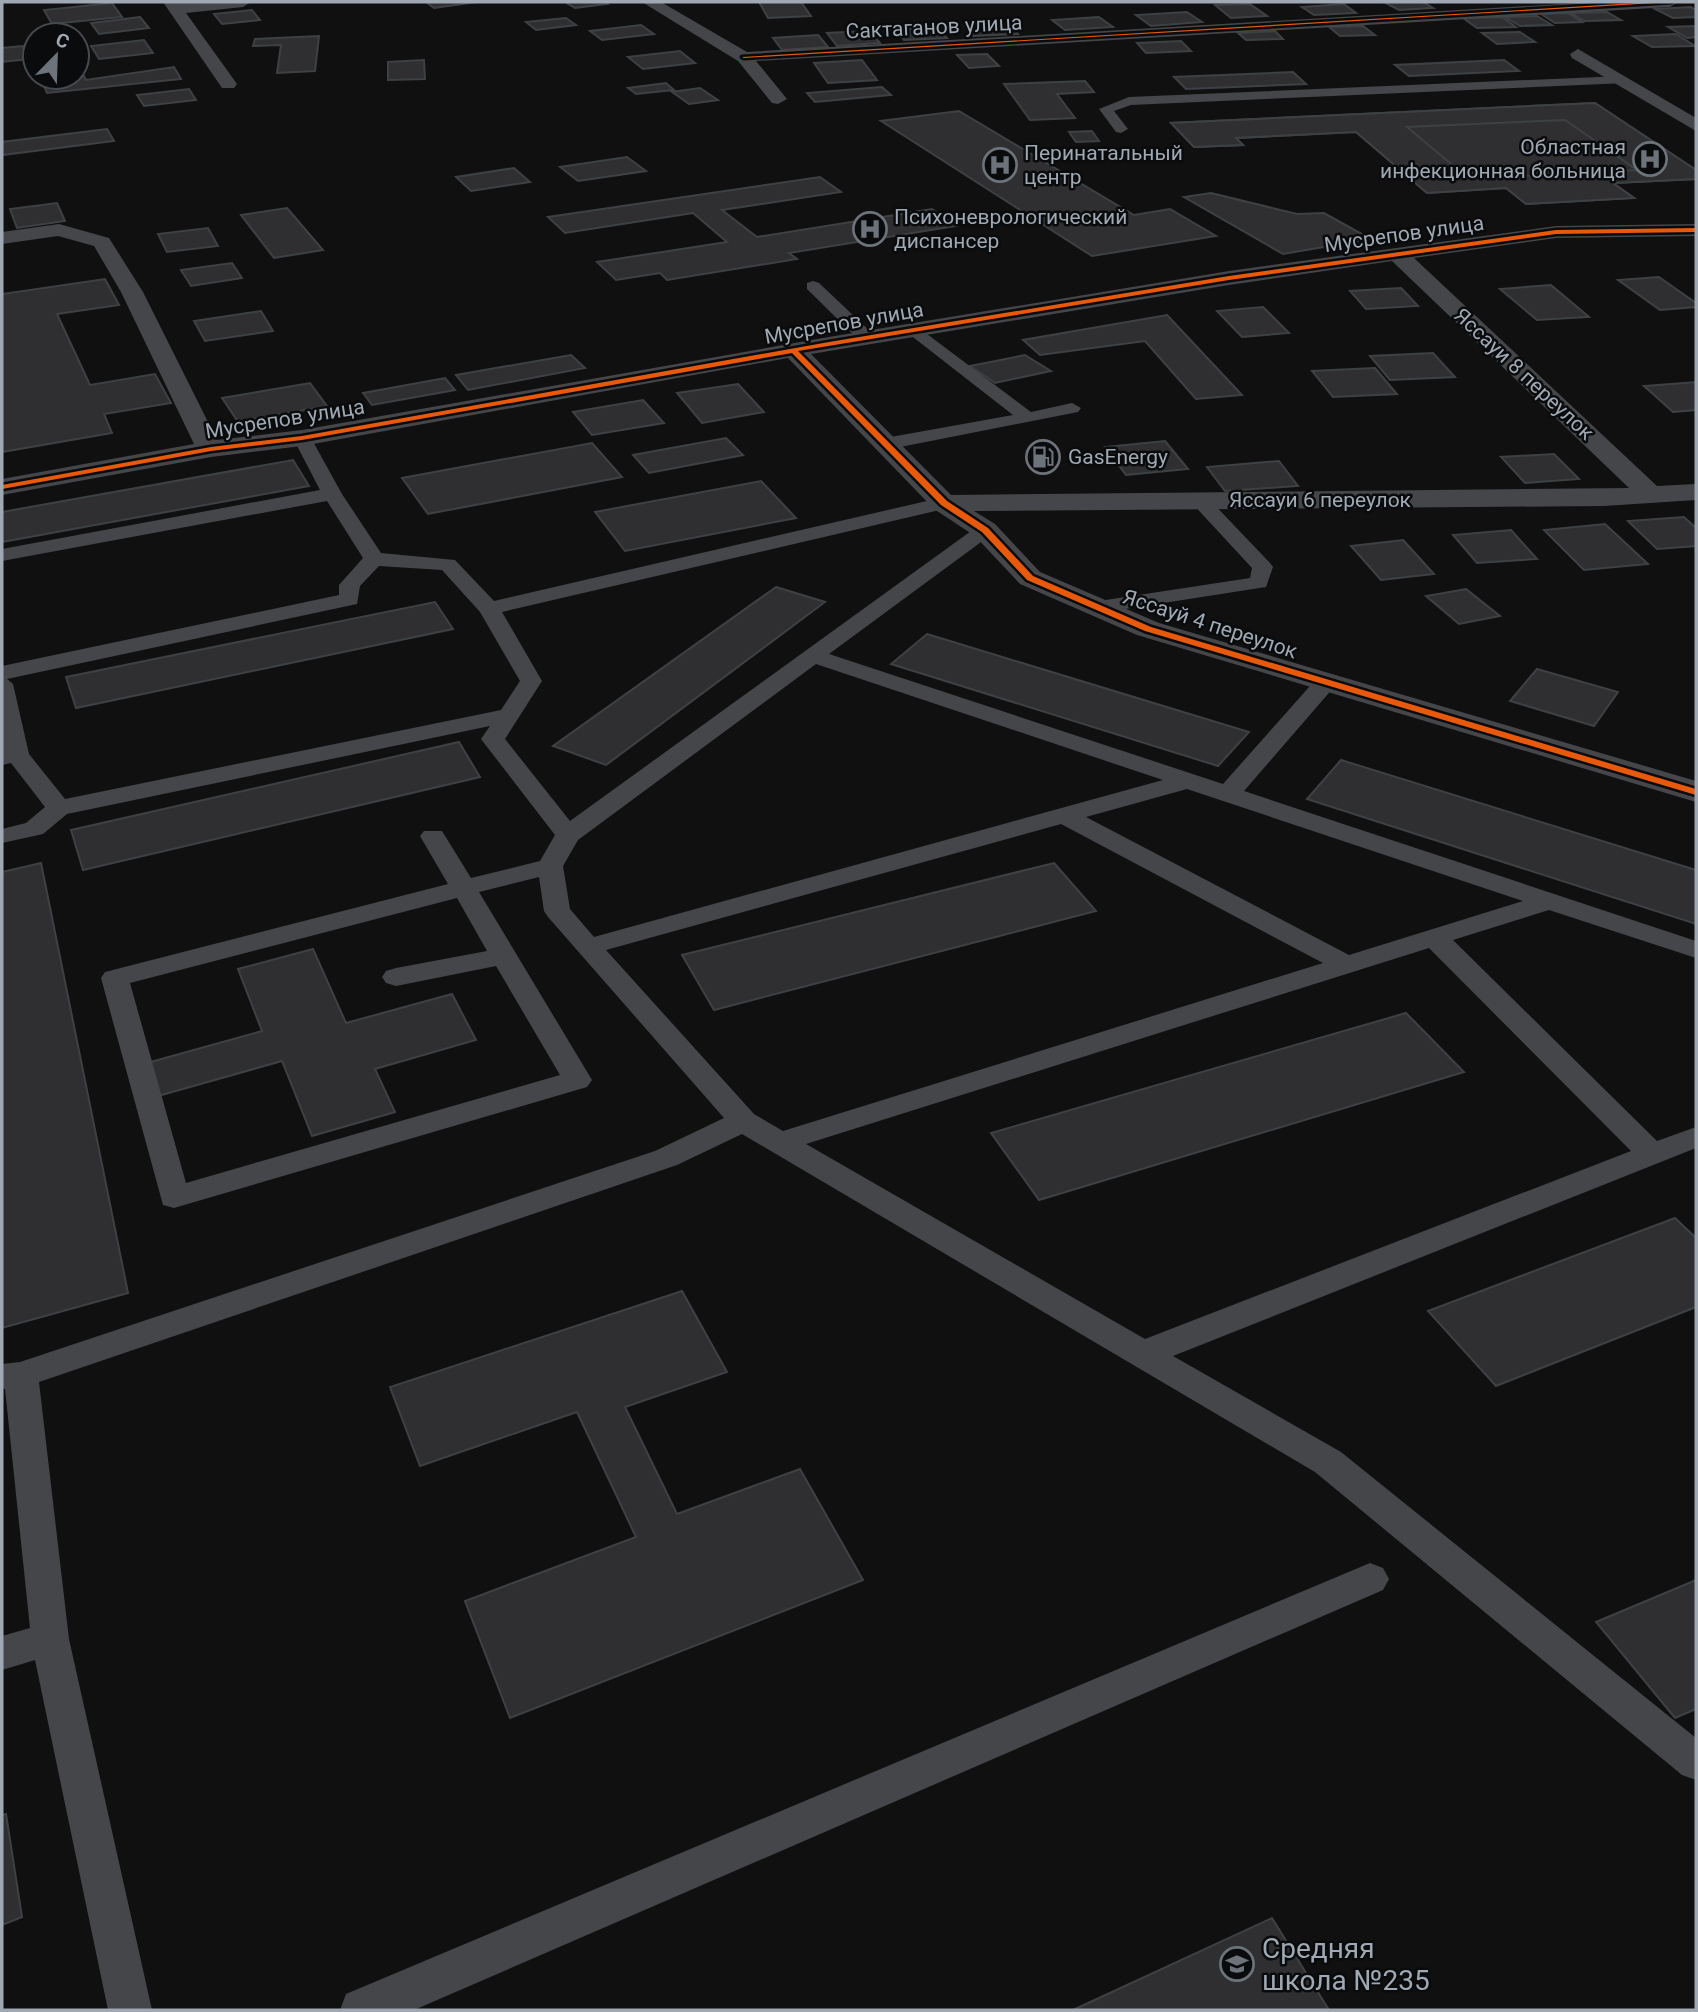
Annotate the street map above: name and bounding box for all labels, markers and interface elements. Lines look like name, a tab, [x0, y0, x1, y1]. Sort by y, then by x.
street label: Сактаганов улица	[845, 10, 1023, 44]
north arrow	[21, 21, 91, 91]
text: С	[52, 28, 73, 54]
place label: Областная инфекционная больница	[1380, 135, 1626, 183]
hospital icon: Областная инфекционная больница	[1631, 140, 1669, 178]
place label: Перинатальный центр	[1024, 141, 1183, 189]
hospital icon: Перинатальный центр	[981, 146, 1019, 184]
place label: Психоневрологический диспансер	[894, 205, 1127, 253]
hospital icon: Психоневрологический диспансер	[851, 210, 889, 248]
street label: Мусрепов улица	[1323, 211, 1485, 257]
street label: Мусрепов улица	[763, 297, 925, 349]
street label: Яссауи 8 переулок	[1449, 303, 1599, 445]
street label: Мусрепов улица	[204, 395, 366, 443]
fuel station icon: GasEnergy	[1024, 438, 1062, 476]
place label: GasEnergy	[1068, 445, 1168, 469]
street label: Яссауи 6 переулок	[1229, 488, 1412, 512]
street label: Яссауй 4 переулок	[1120, 584, 1301, 664]
place label: Средняя школа №235	[1262, 1932, 1430, 1997]
school or university icon: Средняя школа №235	[1218, 1945, 1256, 1983]

